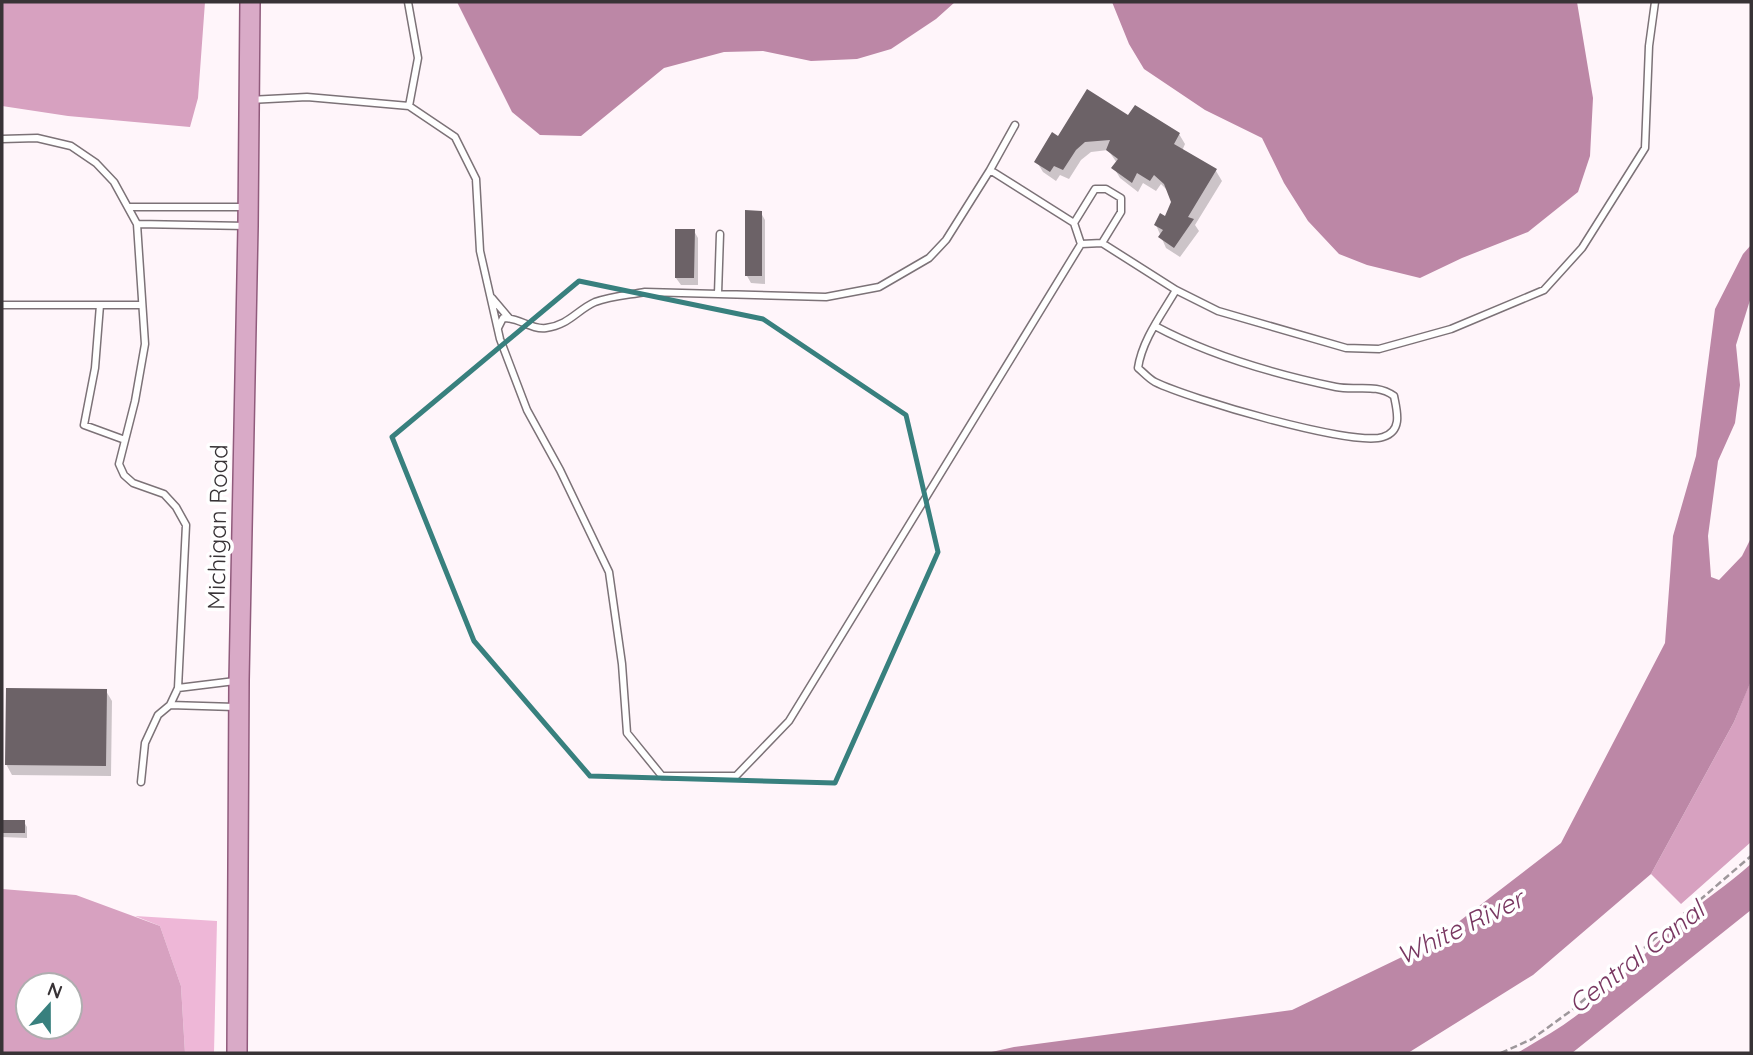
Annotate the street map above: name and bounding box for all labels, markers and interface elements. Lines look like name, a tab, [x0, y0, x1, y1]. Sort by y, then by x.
street label: Michigan Road	[201, 444, 233, 610]
water label: White River	[1391, 881, 1532, 972]
water label: Central Canal	[1561, 892, 1713, 1020]
north arrow	[14, 971, 84, 1041]
text: N	[44, 976, 66, 1004]

